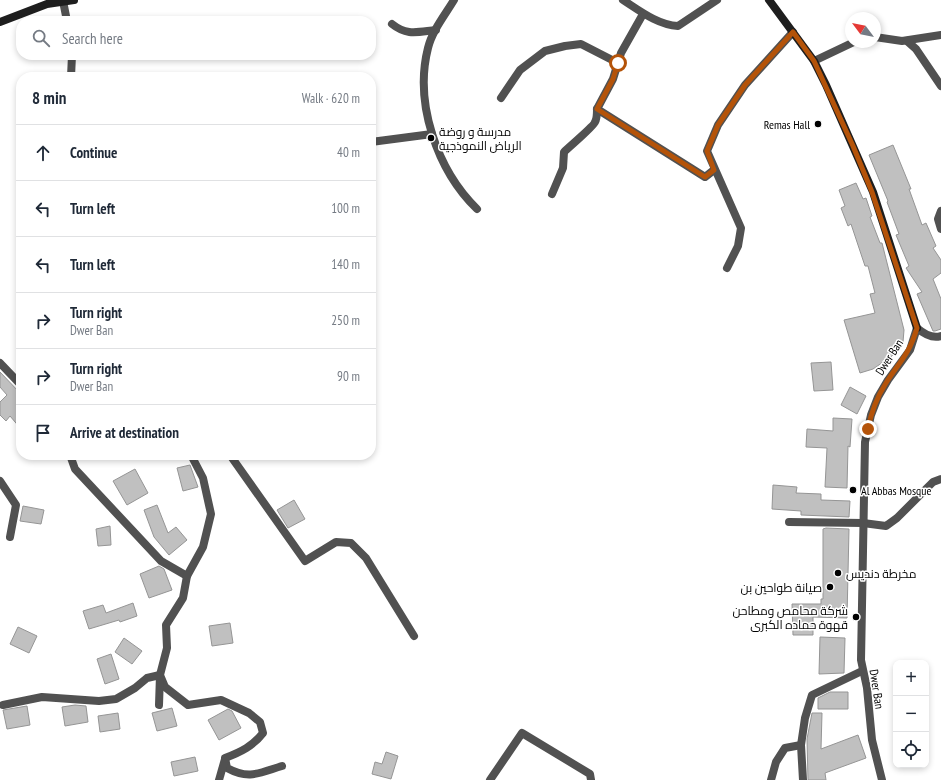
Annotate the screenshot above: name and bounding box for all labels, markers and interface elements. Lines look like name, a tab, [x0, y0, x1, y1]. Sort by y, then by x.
north arrow	[845, 12, 881, 48]
search box	[16, 16, 376, 60]
icon: search	[30, 27, 52, 49]
text: Search here	[62, 29, 123, 48]
route start	[609, 54, 627, 72]
text: 8 min	[32, 87, 66, 109]
text: Walk · 620 m	[302, 90, 360, 107]
place label: Remas Hall	[764, 117, 810, 132]
marker: Remas Hall	[813, 119, 823, 129]
place label: مدرسة و روضة الرياض النموذجية	[439, 124, 522, 153]
marker: مدرسة و روضة الرياض النموذجية	[426, 133, 436, 143]
icon: ahead	[32, 142, 54, 164]
text: Continue	[70, 143, 117, 162]
text: 40 m	[337, 144, 360, 161]
icon: left	[32, 198, 54, 220]
text: Turn left	[70, 199, 115, 218]
text: 100 m	[331, 200, 360, 217]
icon: left	[32, 254, 54, 276]
text: Turn left	[70, 255, 115, 274]
text: 140 m	[331, 256, 360, 273]
text: Turn right	[70, 303, 122, 322]
icon: right	[32, 310, 54, 332]
text: 250 m	[331, 312, 360, 329]
text: Dwer Ban	[70, 322, 113, 339]
street label: Dwer Ban	[872, 336, 906, 378]
text: Turn right	[70, 359, 122, 378]
icon: right	[32, 366, 54, 388]
text: 90 m	[337, 368, 360, 385]
text: Dwer Ban	[70, 378, 113, 395]
route end	[859, 420, 877, 438]
icon: arrive	[32, 422, 54, 444]
text: Arrive at destination	[70, 423, 179, 442]
place label: Al Abbas Mosque	[861, 483, 931, 498]
marker: Al Abbas Mosque	[848, 485, 858, 495]
place label: مخرطة دنديس	[846, 566, 917, 581]
marker: مخرطة دنديس	[833, 568, 843, 578]
place label: صيانة طواحين بن	[741, 580, 822, 595]
marker: صيانة طواحين بن	[825, 582, 835, 592]
place label: شركة محامص ومطاحن قهوة حماده الكبرى	[732, 603, 848, 632]
marker: شركة محامص ومطاحن قهوة حماده الكبرى	[851, 612, 861, 622]
map controls	[893, 660, 929, 768]
button: +	[893, 660, 929, 696]
street label: Dwer Ban	[866, 668, 888, 710]
button: −	[893, 696, 929, 732]
button: locate	[893, 732, 929, 768]

